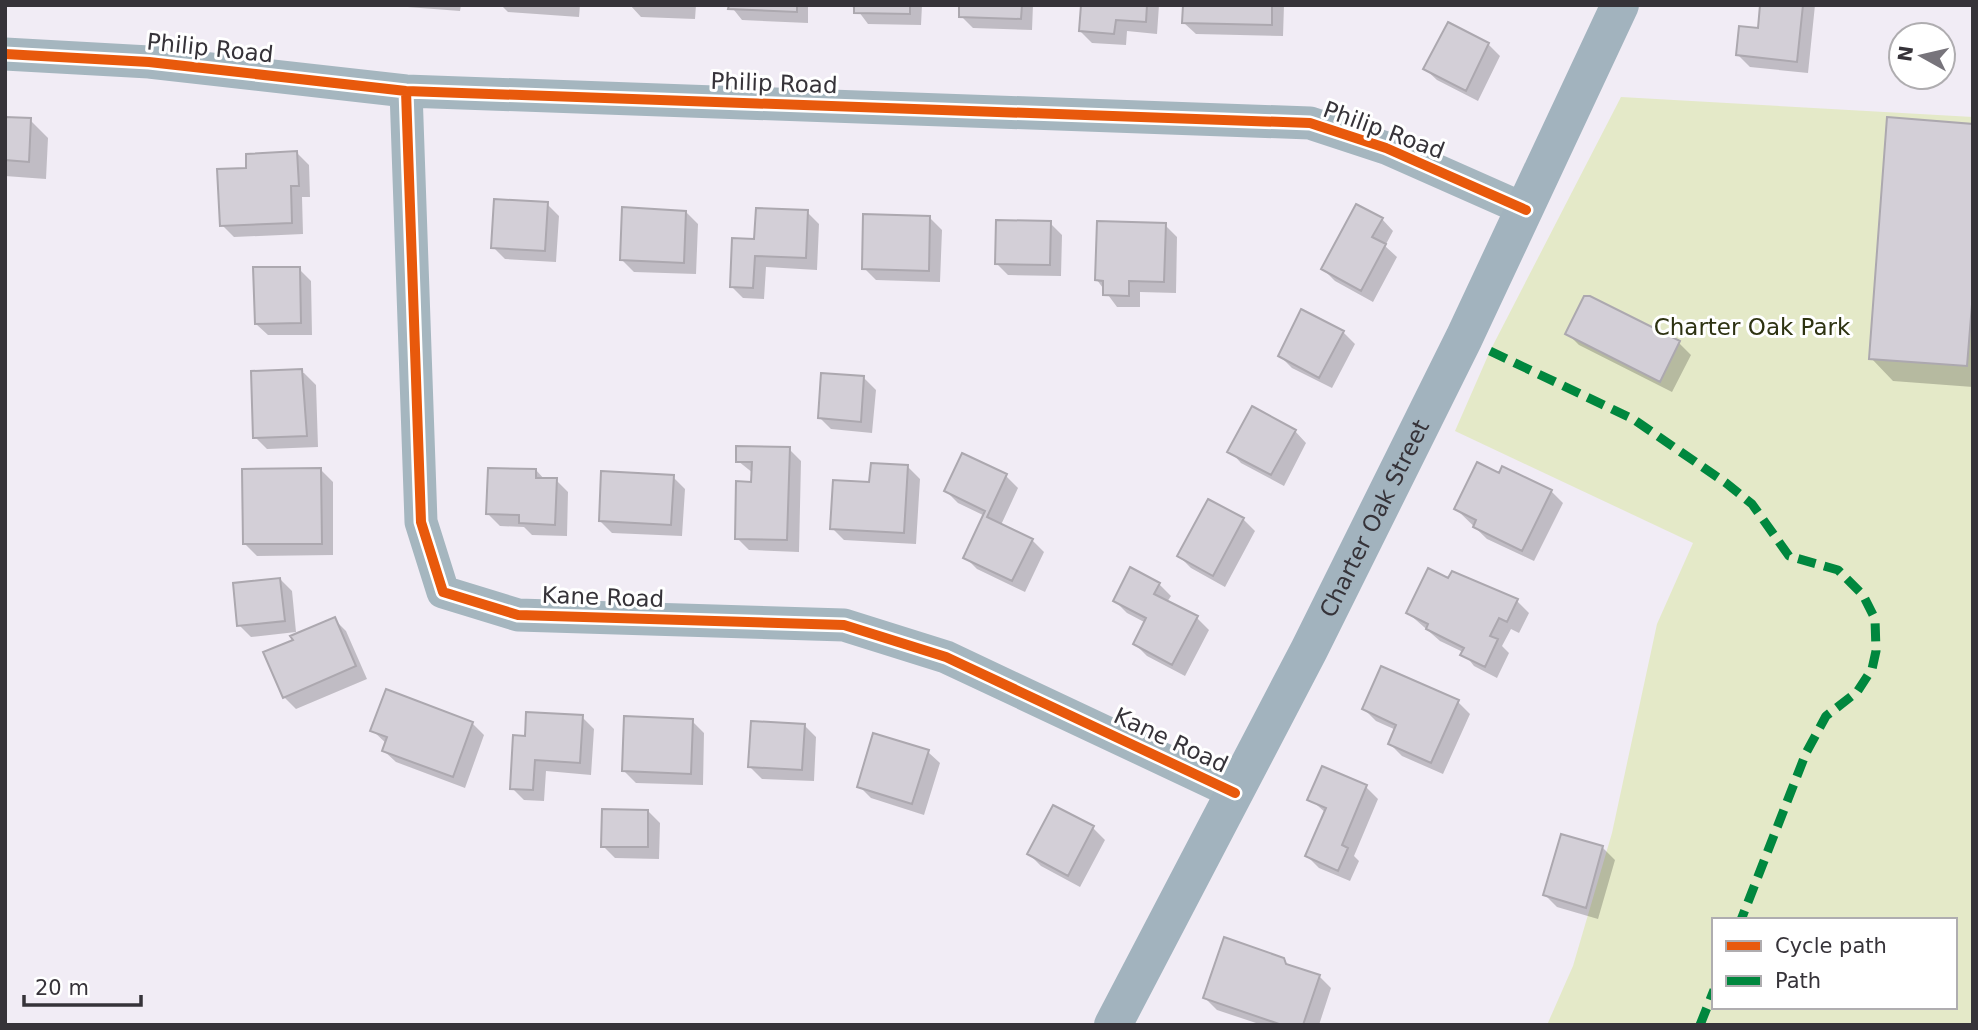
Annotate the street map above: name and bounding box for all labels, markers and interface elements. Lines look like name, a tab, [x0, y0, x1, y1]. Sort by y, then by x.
north arrow	[1887, 21, 1957, 91]
street label: Philip Road	[145, 28, 275, 68]
text: N	[1893, 44, 1917, 63]
street label: Philip Road	[710, 68, 838, 98]
street label: Philip Road	[1320, 96, 1448, 164]
park label: Charter Oak Park	[1654, 314, 1851, 340]
street label: Charter Oak Street	[1314, 416, 1434, 621]
street label: Kane Road	[541, 582, 665, 612]
street label: Kane Road	[1110, 702, 1232, 778]
legend	[1712, 918, 1957, 1009]
text: Cycle path	[1775, 934, 1887, 958]
scale bar	[24, 964, 142, 1008]
text: Path	[1775, 969, 1821, 993]
text: 20 m	[35, 976, 89, 1000]

